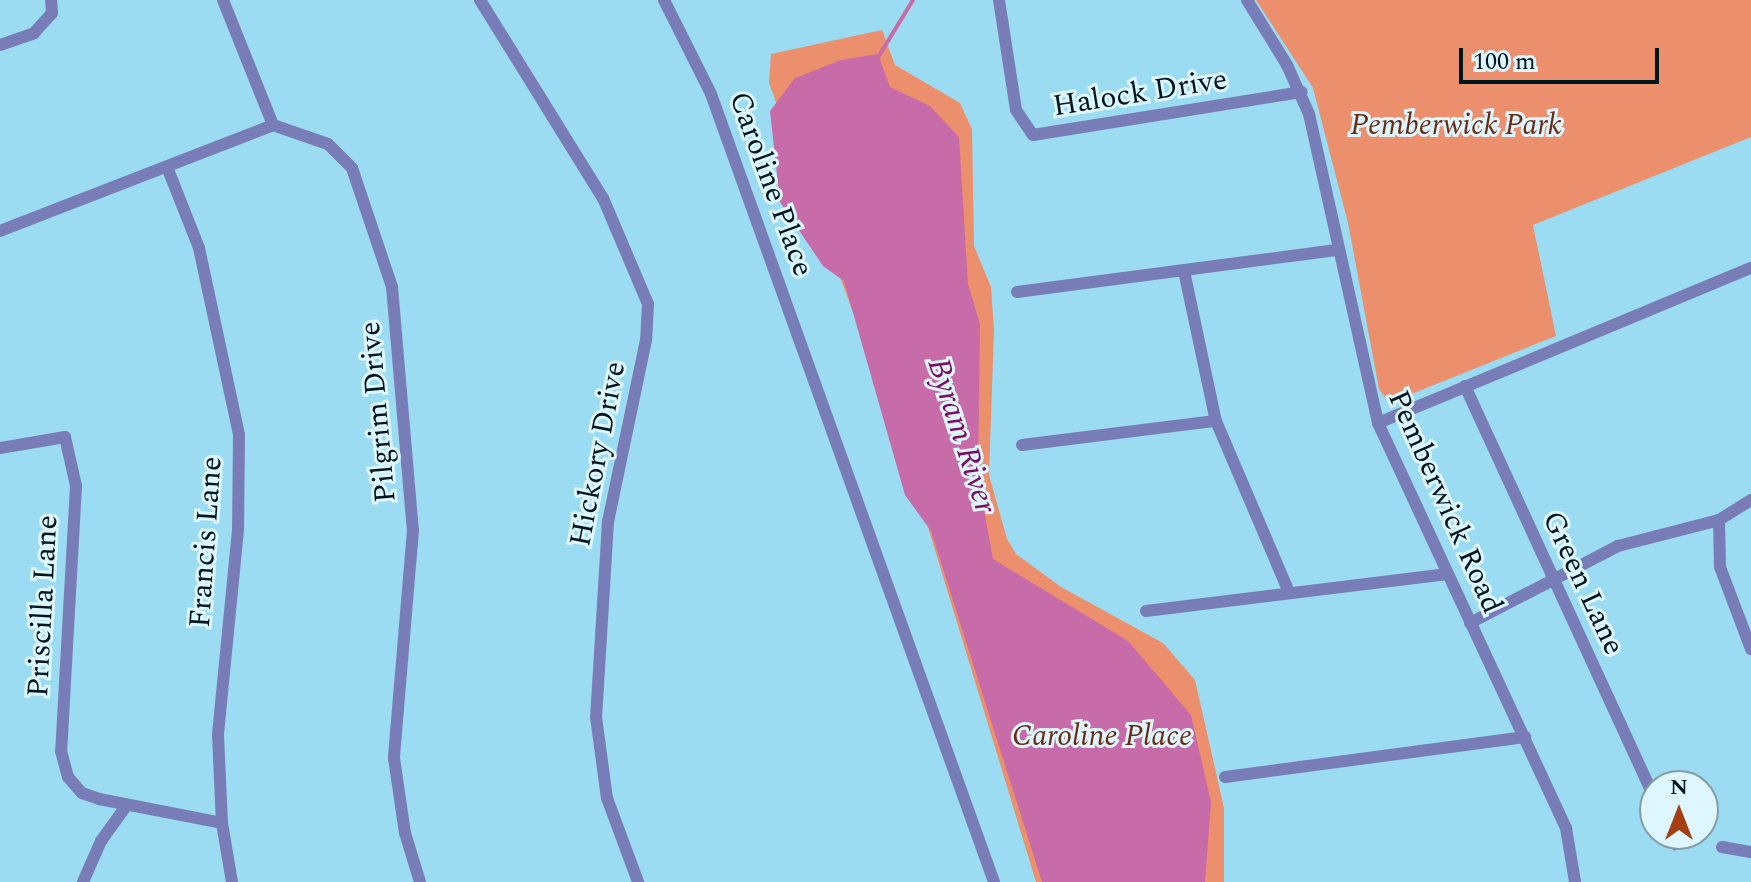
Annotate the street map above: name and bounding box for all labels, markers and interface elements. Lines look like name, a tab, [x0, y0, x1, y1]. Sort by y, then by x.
scale bar	[1463, 32, 1663, 82]
text: 100 m	[1473, 44, 1536, 80]
street label: Halock Drive	[1050, 61, 1230, 125]
street label: Caroline Place	[721, 87, 821, 281]
park label: Pemberwick Park	[1350, 107, 1562, 143]
street label: Pilgrim Drive	[352, 320, 404, 504]
water label: Byram River	[918, 353, 1004, 519]
street label: Hickory Drive	[562, 358, 634, 550]
street label: Pemberwick Road	[1380, 385, 1510, 619]
street label: Francis Lane	[182, 455, 230, 629]
street label: Green Lane	[1534, 505, 1632, 661]
street label: Priscilla Lane	[20, 514, 66, 698]
park label: Caroline Place	[1012, 718, 1192, 754]
north arrow	[1639, 770, 1719, 850]
text: N	[1670, 771, 1688, 804]

